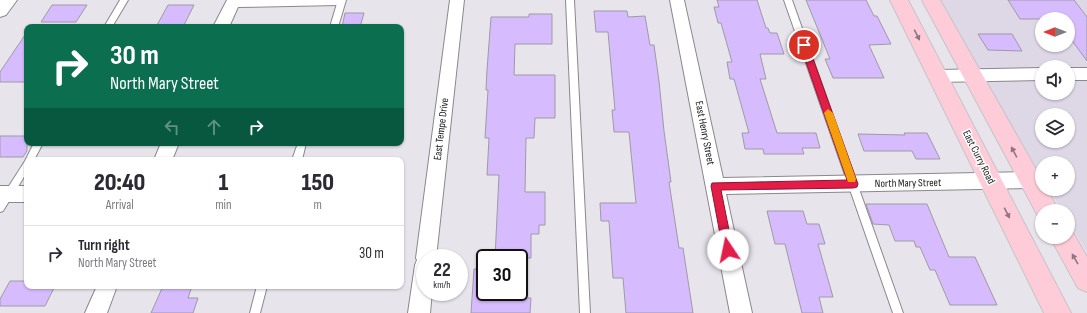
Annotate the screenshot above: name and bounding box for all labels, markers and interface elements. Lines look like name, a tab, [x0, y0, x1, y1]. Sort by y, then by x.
north arrow	[1035, 12, 1075, 52]
map controls	[1035, 12, 1075, 244]
pin	[787, 28, 821, 62]
one-way arrow	[914, 29, 920, 41]
icon: arrive	[793, 34, 815, 56]
text: 30 m	[110, 39, 159, 72]
icon: right	[44, 40, 96, 92]
button: sound	[1035, 60, 1075, 100]
text: North Mary Street	[110, 73, 219, 94]
street label: East Tempe Drive	[431, 97, 451, 161]
street label: East Henry Street	[692, 100, 718, 167]
button: layers	[1035, 108, 1075, 148]
icon: left	[161, 116, 183, 138]
icon: ahead	[203, 116, 225, 138]
icon: right	[245, 116, 267, 138]
street label: East Curry Road	[960, 128, 998, 186]
one-way arrow	[1011, 147, 1018, 158]
button: +	[1035, 156, 1075, 196]
text: 20:40	[94, 168, 145, 197]
text: 1	[218, 168, 228, 197]
text: 150	[301, 168, 334, 197]
street label: North Mary Street	[875, 176, 942, 190]
text: Arrival	[106, 197, 134, 213]
text: min	[215, 197, 232, 213]
text: m	[314, 197, 322, 213]
button: −	[1035, 204, 1075, 244]
one-way arrow	[1004, 207, 1011, 219]
position arrow	[707, 229, 749, 271]
text: Turn right	[78, 236, 130, 255]
icon: right	[44, 243, 66, 265]
text: 30 m	[359, 244, 384, 263]
speed limit sign: 30	[476, 249, 528, 301]
one-way arrow	[1071, 253, 1078, 265]
text: North Mary Street	[78, 255, 157, 271]
text: 22	[433, 258, 451, 282]
text: km/h	[433, 279, 451, 291]

